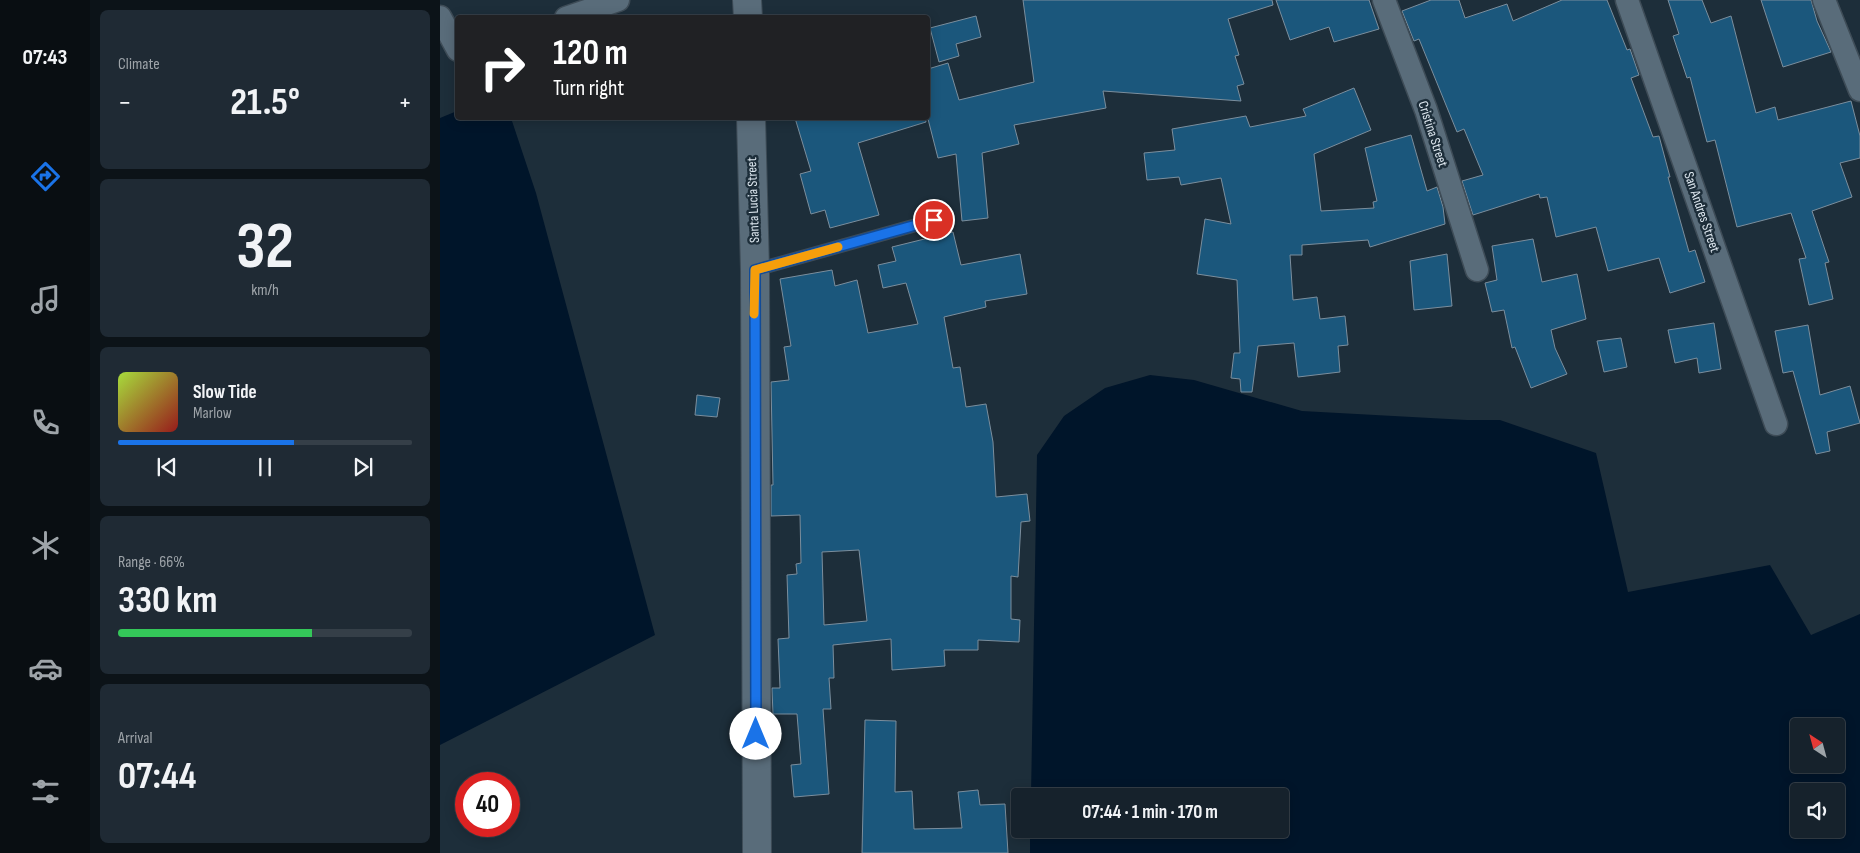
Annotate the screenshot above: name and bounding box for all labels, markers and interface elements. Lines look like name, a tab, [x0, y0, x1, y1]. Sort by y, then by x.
text: 120 m	[553, 32, 628, 75]
icon: right	[470, 35, 535, 100]
text: 07:43	[23, 44, 67, 71]
text: Climate	[118, 55, 160, 74]
text: Turn right	[553, 75, 624, 102]
text: 21.5°	[230, 80, 300, 125]
text: −	[118, 86, 132, 119]
text: +	[398, 86, 412, 119]
street label: Cristina Street	[1414, 99, 1452, 169]
street label: Santa Lucia Street	[743, 157, 763, 243]
icon: directions	[28, 159, 63, 194]
street label: San Andres Street	[1680, 170, 1724, 254]
pin	[913, 199, 955, 241]
icon: arrive	[920, 206, 948, 234]
text: 32	[236, 209, 294, 287]
text: km/h	[251, 281, 279, 300]
icon: music	[28, 282, 63, 317]
text: Slow Tide	[193, 381, 257, 404]
text: Marlow	[193, 404, 232, 423]
icon: phone	[28, 405, 63, 440]
icon: previous	[153, 453, 181, 481]
icon: pause	[251, 453, 279, 481]
icon: next	[349, 453, 377, 481]
icon: climate	[28, 528, 63, 563]
text: Range · 66%	[118, 553, 185, 572]
text: 330 km	[118, 578, 217, 623]
icon: car	[28, 651, 63, 686]
position arrow	[729, 707, 781, 759]
north arrow	[1790, 718, 1845, 772]
map controls	[1790, 718, 1845, 838]
text: Arrival	[118, 729, 152, 748]
text: 07:44	[118, 754, 196, 799]
speed limit sign: 40	[455, 772, 520, 837]
icon: filters	[28, 774, 63, 809]
button: sound	[1790, 783, 1845, 838]
text: 07:44 · 1 min · 170 m	[1082, 801, 1218, 824]

